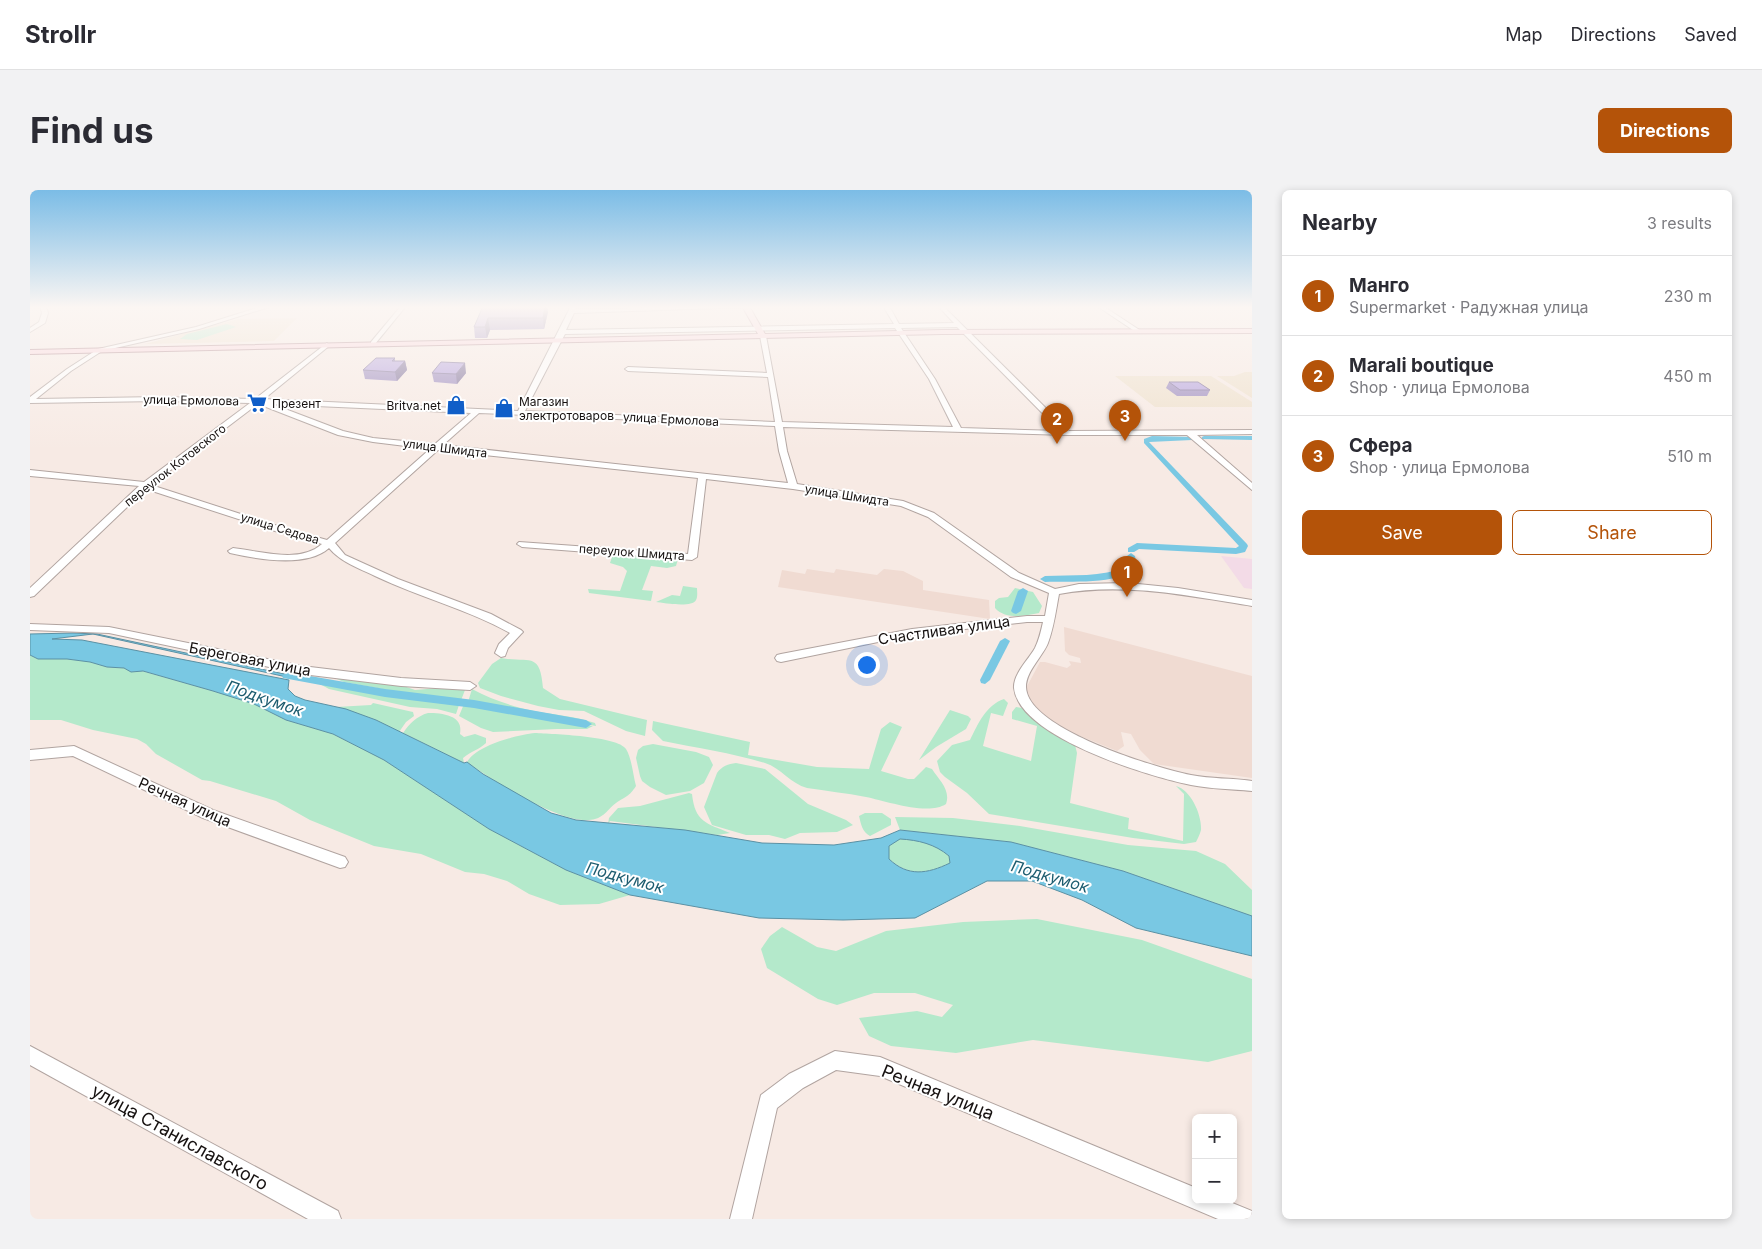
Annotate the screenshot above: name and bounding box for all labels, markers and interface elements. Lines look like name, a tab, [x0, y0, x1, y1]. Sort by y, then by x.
text: Strollr	[25, 20, 96, 49]
text: Map	[1505, 24, 1543, 45]
text: Directions	[1571, 24, 1656, 45]
text: Saved	[1684, 24, 1737, 45]
button: Directions	[1598, 108, 1732, 153]
text: Find us	[30, 109, 154, 151]
text: Nearby	[1302, 210, 1377, 235]
text: 3 results	[1647, 213, 1712, 233]
text: Манго	[1349, 274, 1409, 297]
text: 1	[1315, 286, 1321, 306]
text: 230 m	[1664, 286, 1712, 306]
text: Supermarket · Радужная улица	[1349, 297, 1588, 317]
text: Marali boutique	[1349, 354, 1494, 377]
text: 2	[1313, 366, 1323, 386]
text: 450 m	[1663, 366, 1712, 386]
text: Shop · улица Ермолова	[1349, 377, 1530, 397]
street label: улица Ермолова	[143, 392, 239, 408]
supermarket icon: Презент	[246, 392, 268, 414]
shop icon: Britva.net	[445, 394, 467, 416]
place label: Магазин электротоваров	[519, 394, 614, 423]
place label: Презент	[272, 396, 321, 411]
shop icon: Магазин электротоваров	[493, 397, 515, 419]
place label: Britva.net	[386, 398, 441, 413]
pin: 3	[1109, 400, 1141, 441]
pin: 2	[1041, 403, 1073, 444]
street label: улица Ермолова	[623, 409, 719, 429]
street label: переулок Котовского	[121, 421, 229, 509]
text: Сфера	[1349, 434, 1413, 457]
street label: улица Шмидта	[402, 435, 488, 461]
text: 3	[1313, 446, 1323, 466]
text: 510 m	[1667, 446, 1712, 466]
text: Shop · улица Ермолова	[1349, 457, 1530, 477]
street label: улица Шмидта	[804, 481, 890, 509]
street label: улица Седова	[239, 509, 321, 547]
button: Save	[1302, 510, 1502, 555]
button: Share	[1512, 510, 1712, 555]
street label: переулок Шмидта	[579, 541, 685, 563]
pin: 1	[1111, 556, 1143, 597]
street label: Счастливая улица	[877, 611, 1011, 649]
street label: Береговая улица	[187, 638, 313, 680]
your location	[854, 652, 880, 678]
water label: Подкумок	[224, 676, 307, 721]
street label: Речная улица	[136, 773, 234, 831]
water label: Подкумок	[1009, 855, 1092, 897]
water label: Подкумок	[584, 857, 667, 897]
street label: Речная улица	[879, 1060, 997, 1124]
street label: улица Станиславского	[88, 1080, 272, 1194]
map controls	[1192, 1114, 1237, 1204]
button: +	[1192, 1114, 1237, 1159]
button: −	[1192, 1159, 1237, 1204]

